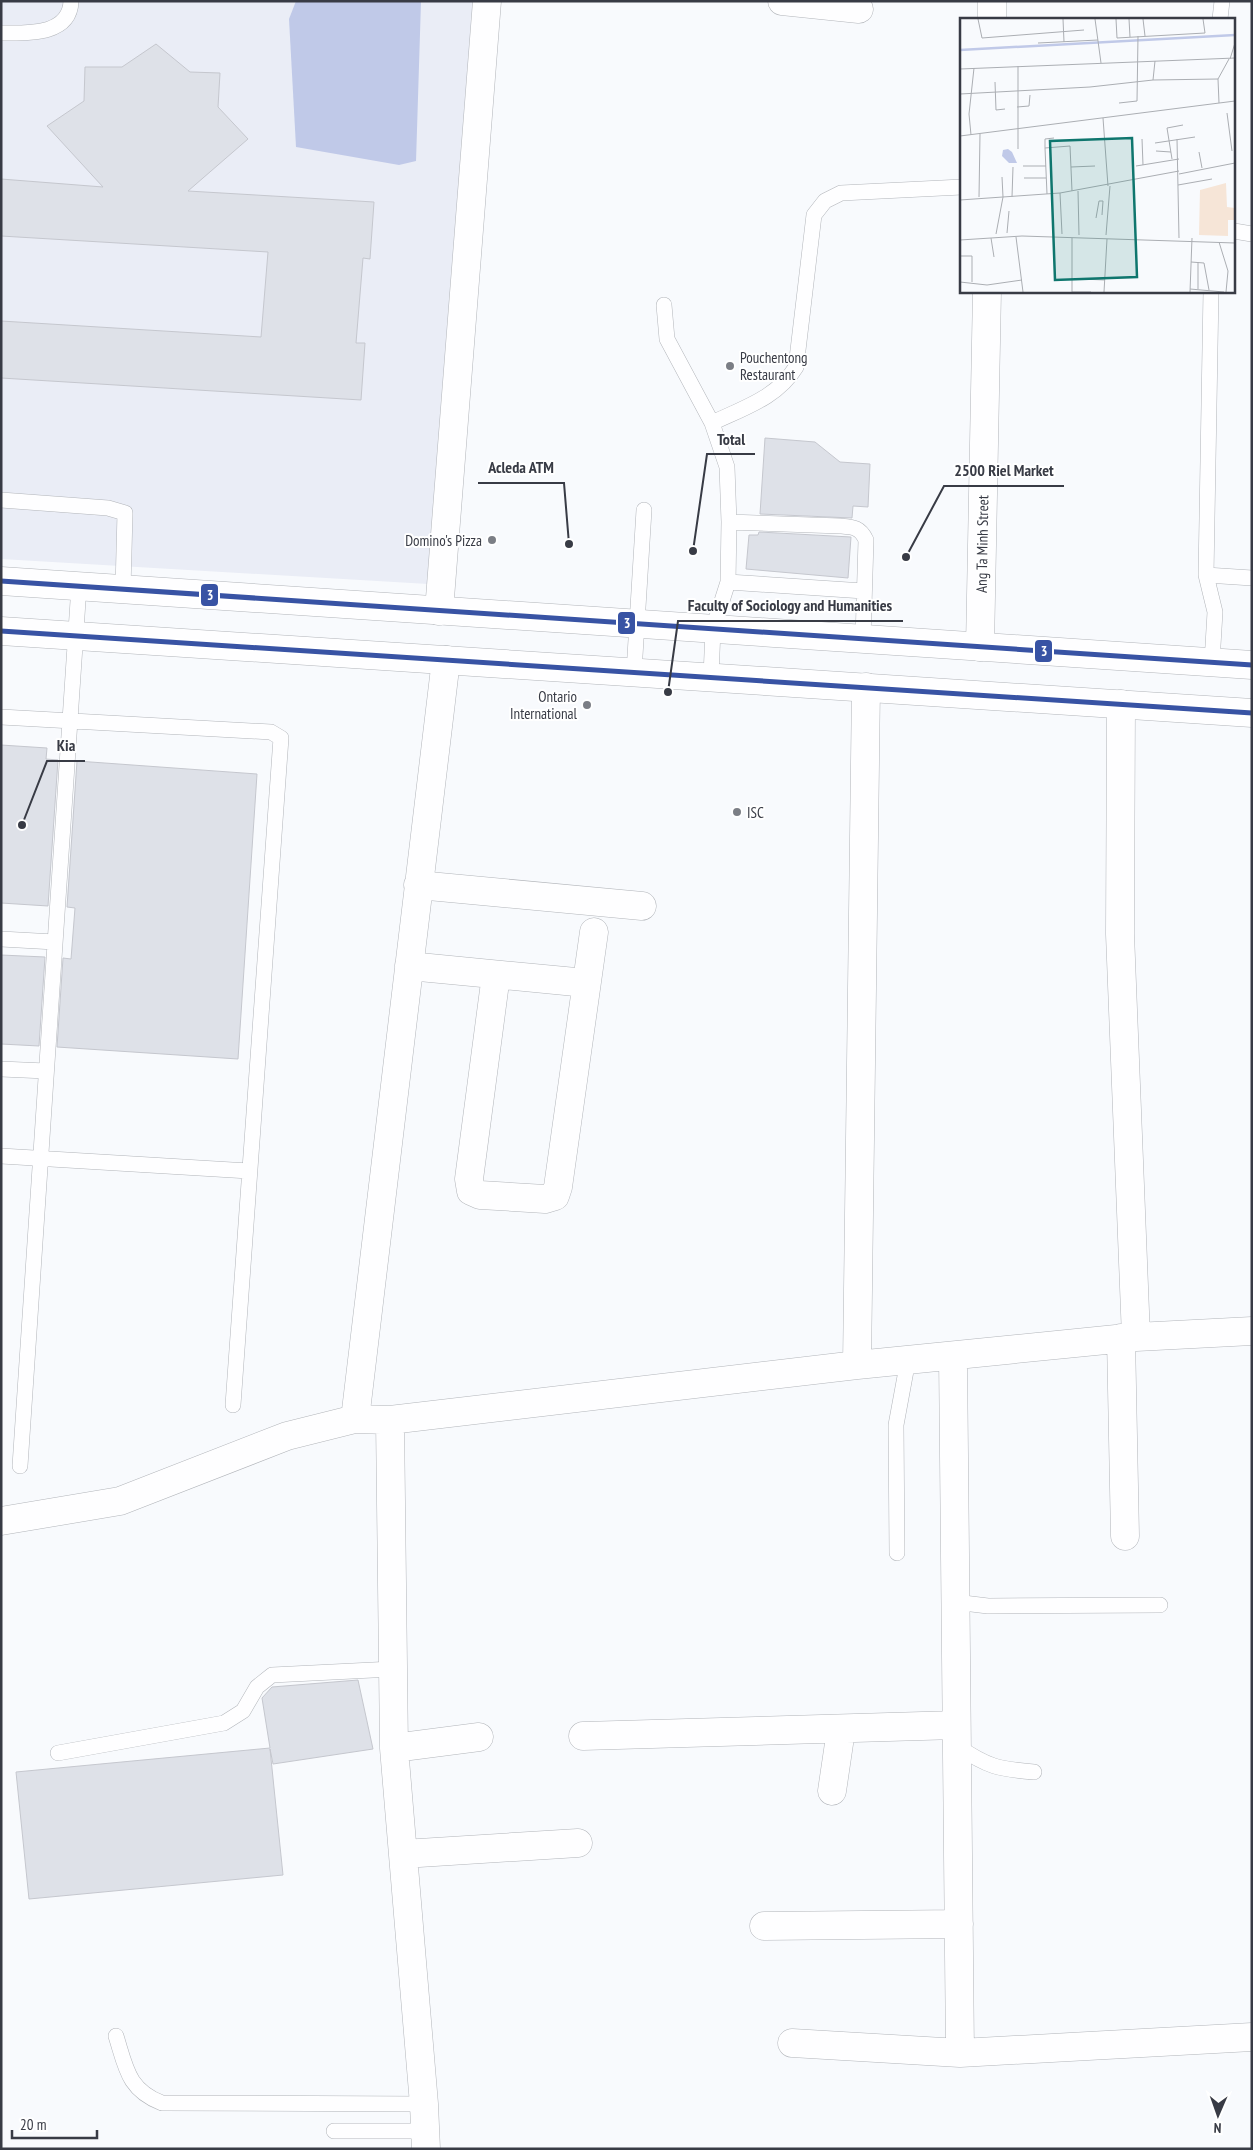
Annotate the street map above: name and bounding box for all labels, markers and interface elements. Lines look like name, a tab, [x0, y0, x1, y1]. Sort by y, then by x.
inset map	[960, 18, 1236, 292]
place label: Pouchentong Restaurant	[740, 348, 808, 384]
marker: Pouchentong Restaurant	[724, 360, 736, 372]
callout: Total	[707, 423, 755, 454]
text: Total	[717, 429, 745, 449]
callout: Acleda ATM	[478, 452, 564, 483]
callout: 2500 Riel Market	[944, 455, 1064, 486]
text: Acleda ATM	[487, 457, 554, 477]
text: 2500 Riel Market	[954, 460, 1054, 480]
street label: Ang Ta Minh Street	[972, 495, 992, 593]
place label: Domino's Pizza	[405, 531, 482, 550]
marker: Domino's Pizza	[486, 534, 498, 546]
line badge: 3	[200, 583, 219, 607]
text: 3	[207, 586, 213, 604]
callout: Faculty of Sociology and Humanities	[678, 590, 903, 621]
text: Faculty of Sociology and Humanities	[688, 595, 893, 615]
line badge: 3	[617, 611, 636, 635]
text: 3	[624, 614, 630, 632]
line badge: 3	[1034, 639, 1053, 663]
text: 3	[1041, 642, 1047, 660]
place label: Ontario International	[510, 687, 577, 723]
marker: Ontario International	[581, 699, 593, 711]
callout: Kia	[47, 730, 85, 761]
text: Kia	[57, 735, 76, 755]
place label: ISC	[747, 803, 764, 822]
marker: ISC	[731, 806, 743, 818]
north arrow	[1193, 2090, 1243, 2140]
scale bar	[12, 2108, 98, 2140]
text: 20 m	[20, 2115, 46, 2134]
text: N	[1213, 2119, 1222, 2137]

